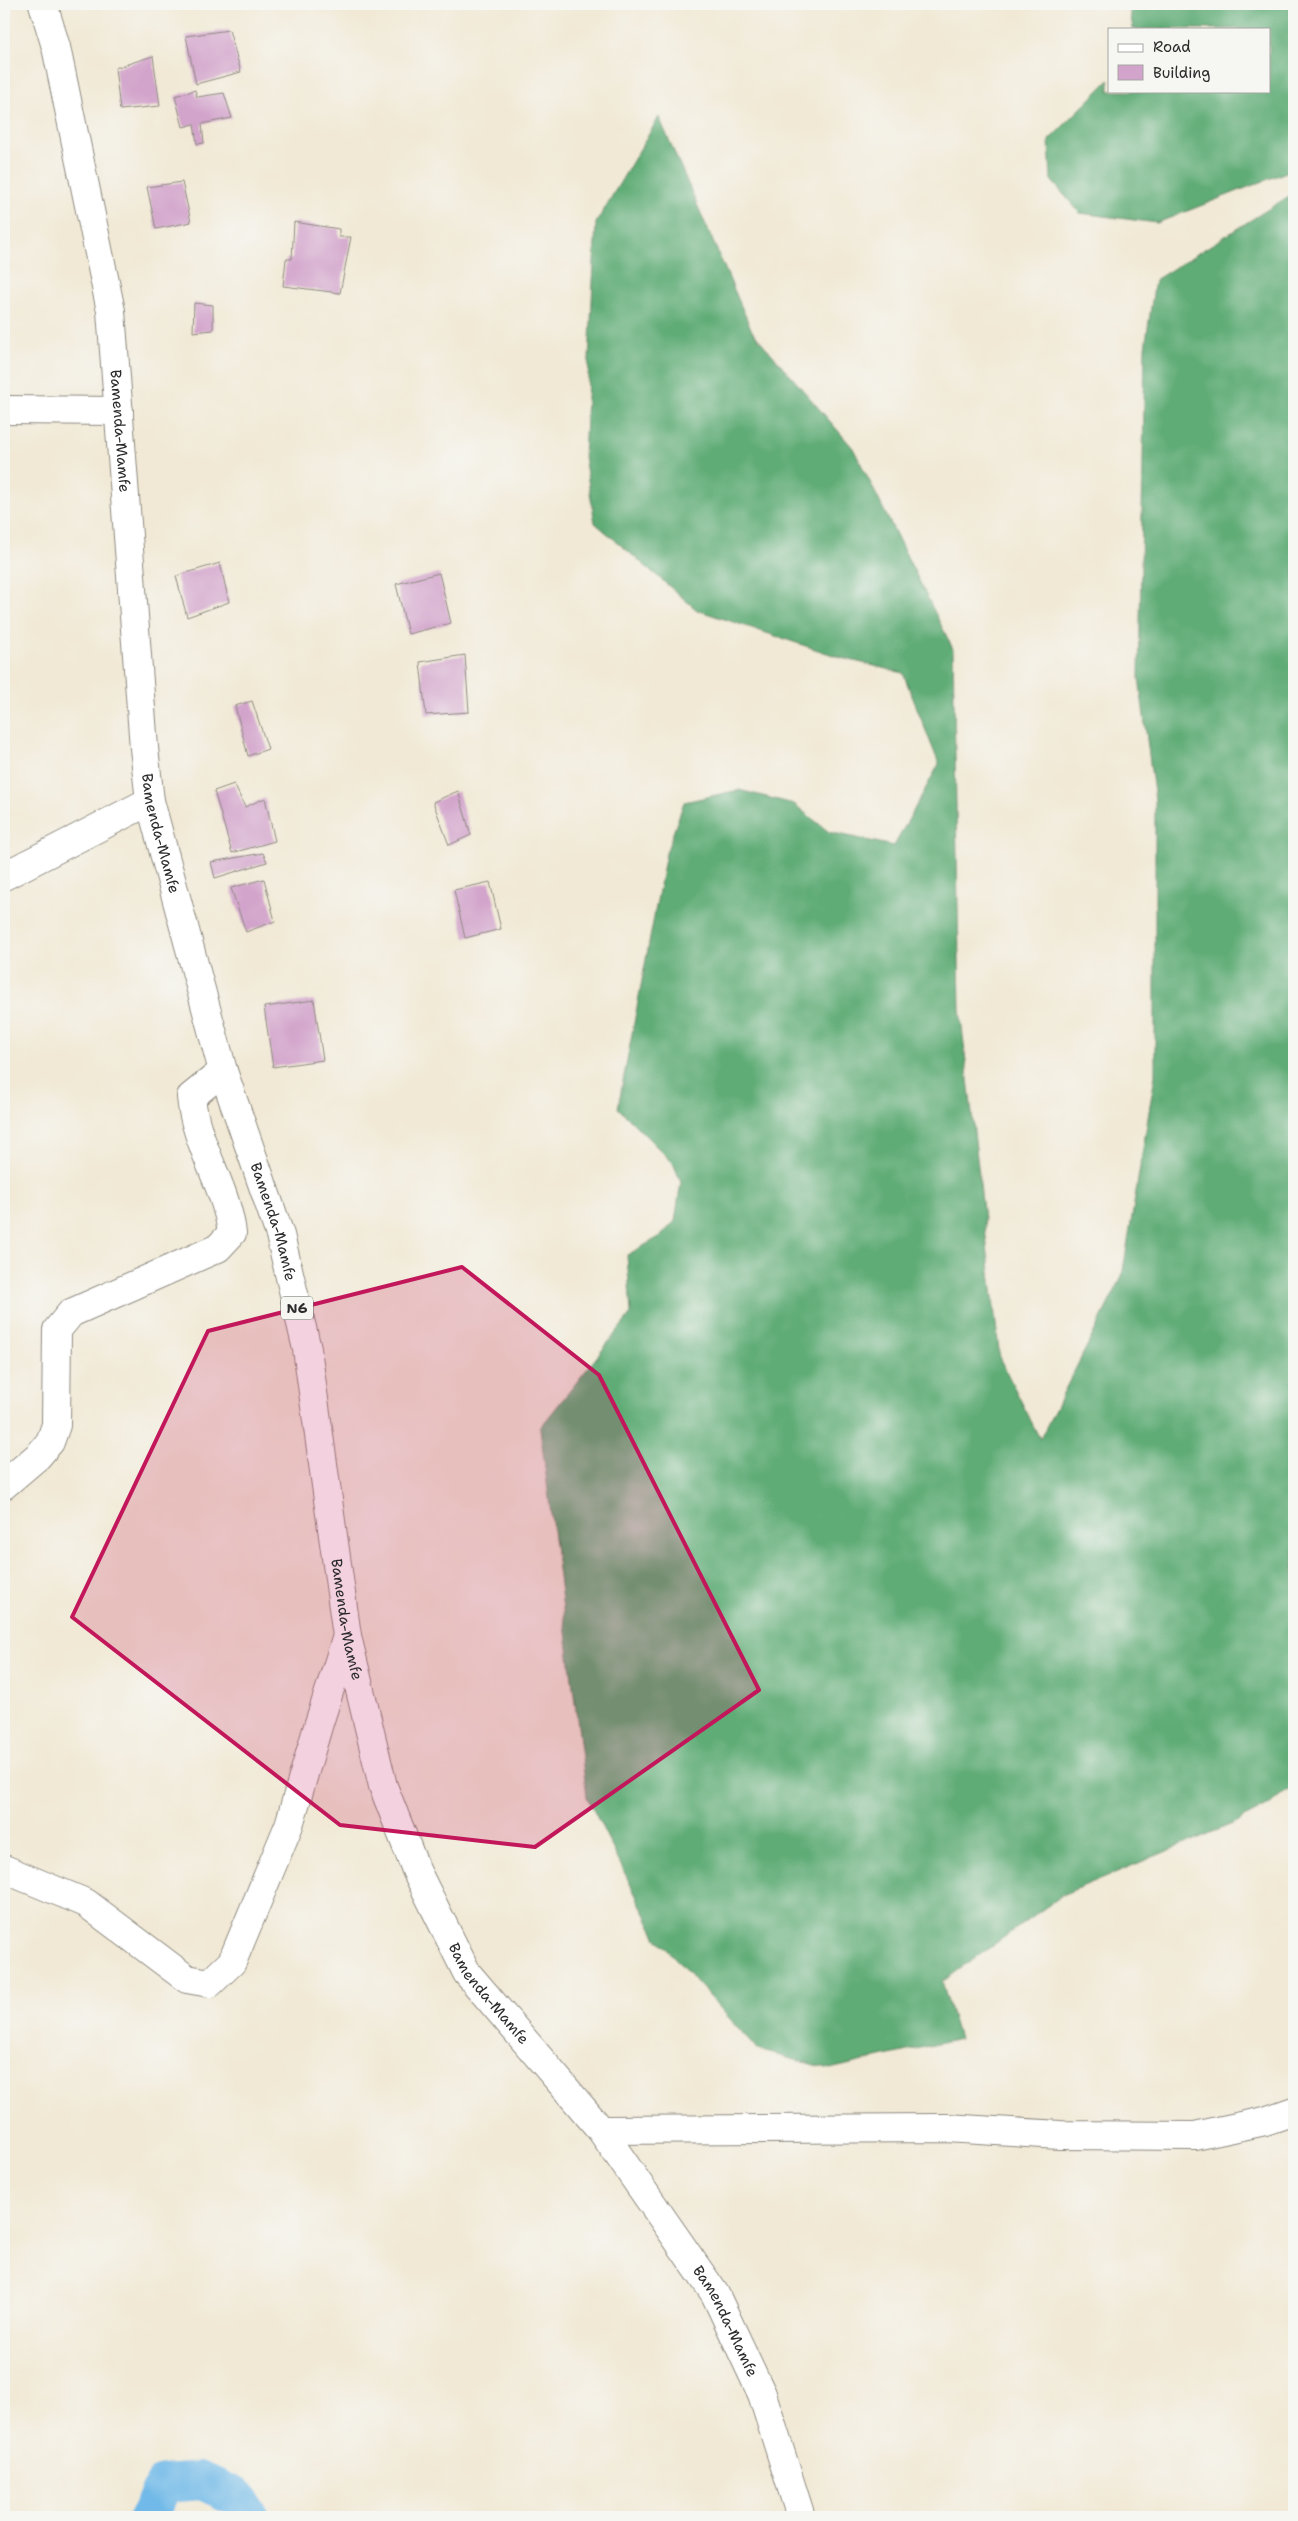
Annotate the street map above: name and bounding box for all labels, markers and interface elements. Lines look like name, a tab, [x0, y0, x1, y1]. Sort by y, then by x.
legend	[1108, 28, 1270, 92]
text: Road	[1153, 37, 1191, 57]
text: Building	[1153, 63, 1210, 83]
street label: Bamenda-Mamfe	[105, 369, 135, 493]
street label: Bamenda-Mamfe	[137, 772, 185, 896]
street label: Bamenda-Mamfe	[246, 1160, 301, 1283]
road number: N6	[281, 1296, 313, 1320]
street label: Bamenda-Mamfe	[326, 1557, 367, 1682]
street label: Bamenda-Mamfe	[444, 1940, 533, 2048]
street label: Bamenda-Mamfe	[688, 2262, 763, 2380]

